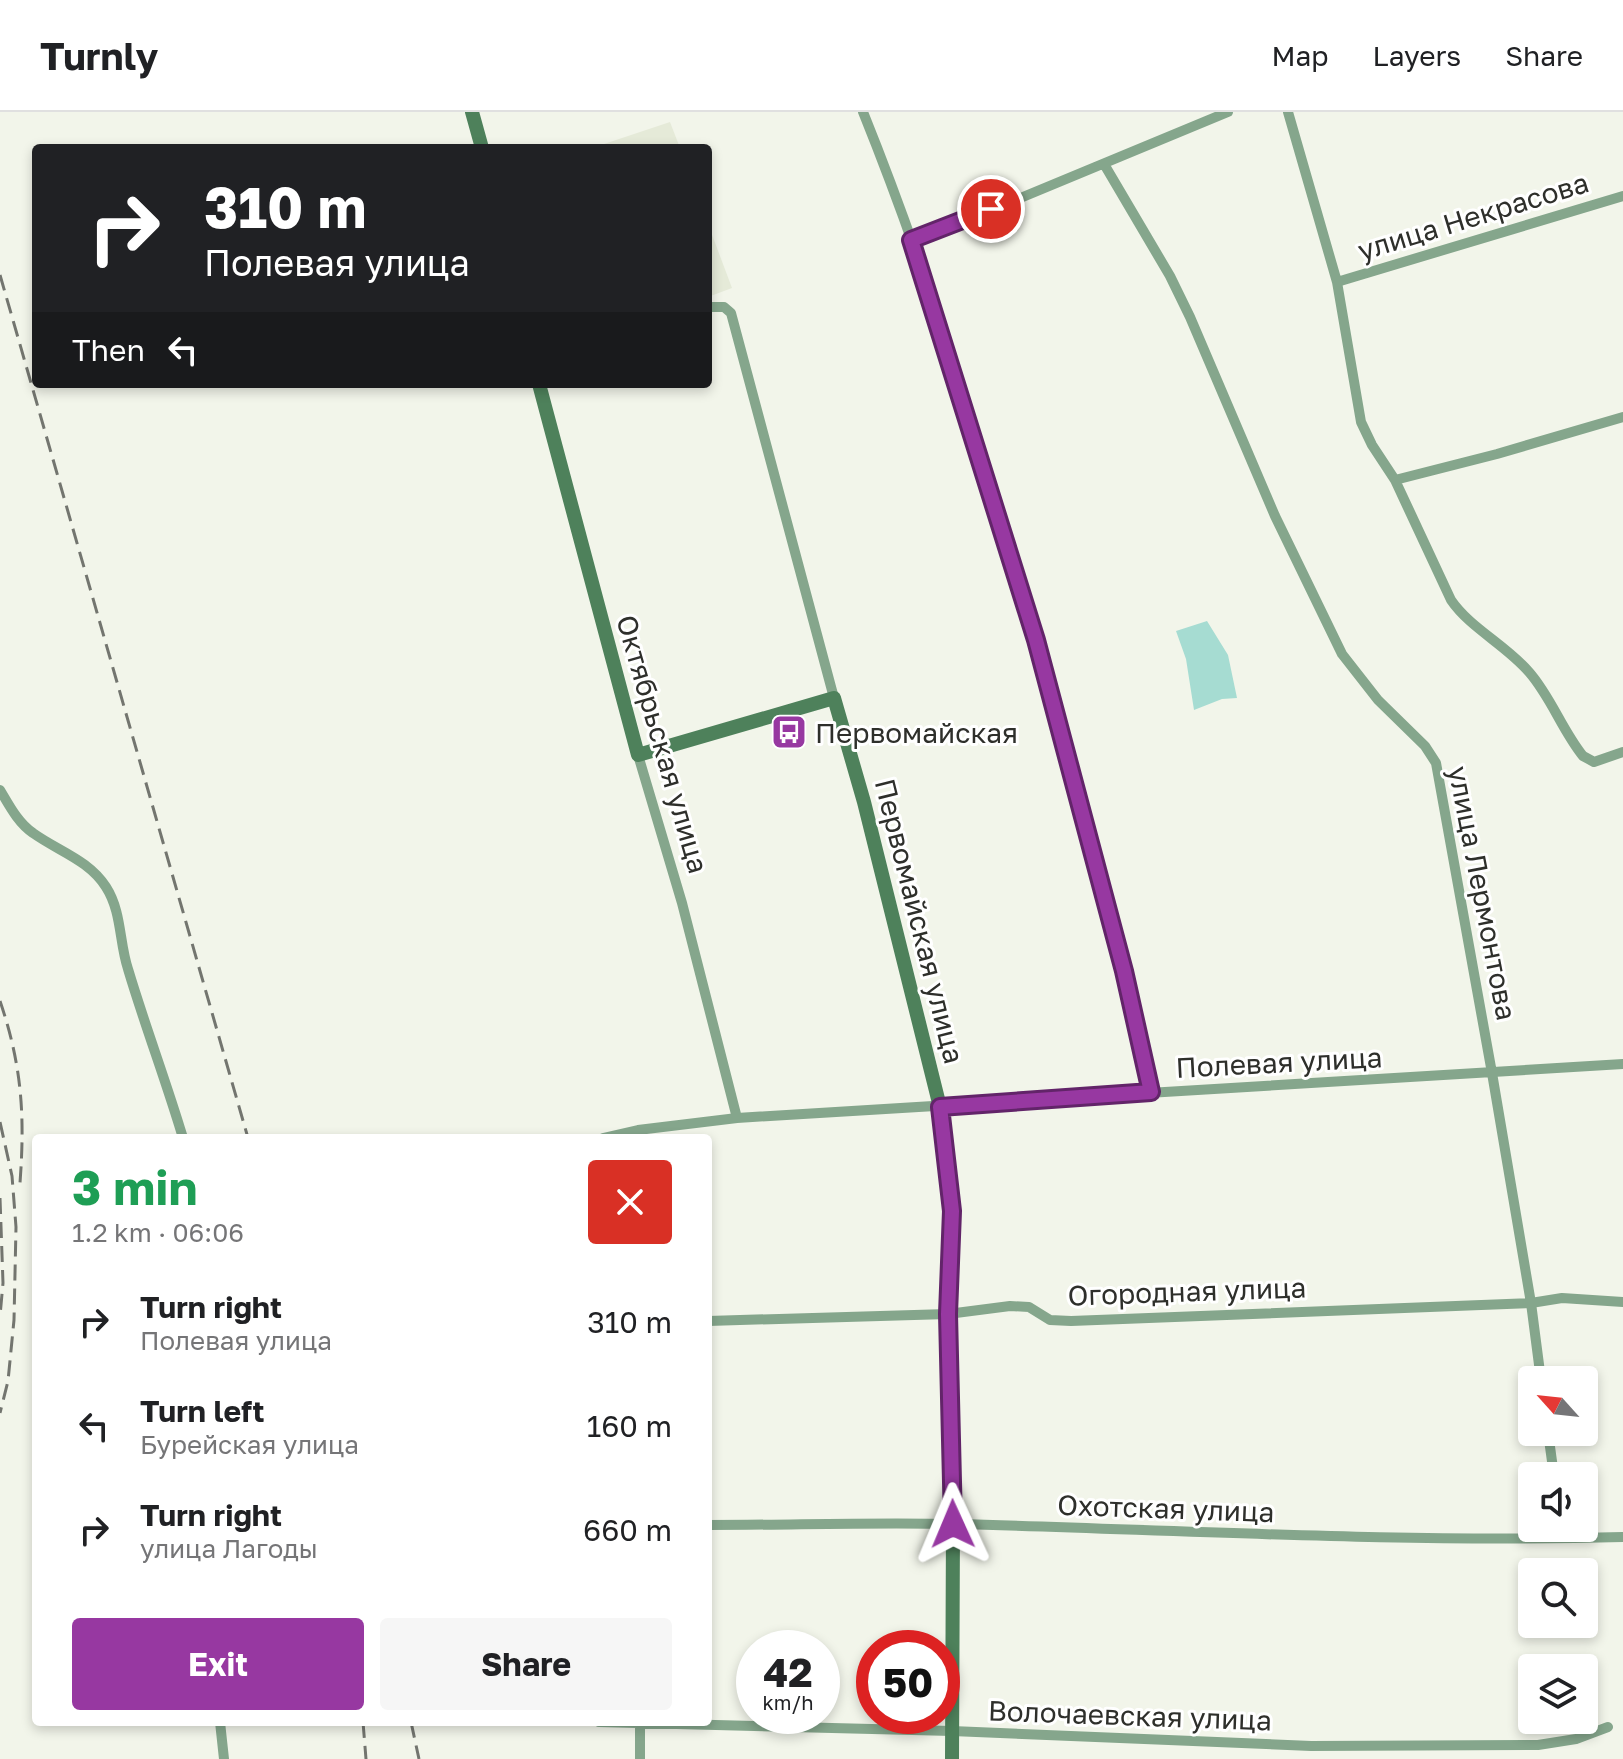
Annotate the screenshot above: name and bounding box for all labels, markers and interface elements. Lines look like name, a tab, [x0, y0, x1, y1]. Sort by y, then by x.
text: Turnly	[40, 33, 158, 78]
text: Map	[1271, 39, 1329, 72]
text: Layers	[1373, 39, 1461, 72]
text: Share	[1505, 39, 1583, 72]
street label: улица Некрасова	[1354, 165, 1592, 267]
text: 310 m	[204, 173, 366, 240]
pin	[957, 175, 1025, 243]
icon: right	[72, 176, 176, 280]
icon: arrive	[969, 187, 1013, 231]
text: Полевая улица	[204, 241, 470, 284]
icon: left	[161, 328, 205, 372]
text: Then	[72, 332, 145, 368]
street label: Октябрьская улица	[610, 611, 716, 877]
bus stop icon: Первомайская	[770, 713, 808, 751]
place label: Первомайская	[815, 716, 1018, 749]
street label: улица Лермонтова	[1442, 763, 1524, 1023]
street label: Первомайская улица	[869, 775, 971, 1067]
street label: Полевая улица	[1175, 1040, 1383, 1084]
text: 3 min	[72, 1158, 197, 1216]
button: close	[588, 1160, 672, 1244]
text: 1.2 km · 06:06	[72, 1217, 244, 1248]
street label: Огородная улица	[1067, 1270, 1307, 1312]
text: Turn right	[140, 1289, 282, 1325]
icon: right	[72, 1300, 116, 1344]
text: 310 m	[587, 1304, 672, 1340]
text: Полевая улица	[140, 1325, 332, 1356]
north arrow	[1518, 1366, 1598, 1446]
map controls	[1518, 1366, 1598, 1734]
text: Turn left	[140, 1393, 265, 1429]
icon: left	[72, 1404, 116, 1448]
text: 160 m	[587, 1408, 672, 1444]
text: Бурейская улица	[140, 1429, 359, 1460]
button: sound	[1518, 1462, 1598, 1542]
position arrow	[911, 1482, 995, 1566]
street label: Охотская улица	[1057, 1488, 1275, 1528]
text: Turn right	[140, 1497, 282, 1533]
icon: right	[72, 1508, 116, 1552]
text: 660 m	[583, 1512, 672, 1548]
text: улица Лагоды	[140, 1533, 318, 1564]
button: search	[1518, 1558, 1598, 1638]
button: Exit	[72, 1618, 364, 1710]
button: Share	[380, 1618, 672, 1710]
speed limit sign: 50	[856, 1630, 960, 1734]
text: 42	[763, 1648, 813, 1696]
button: layers	[1518, 1654, 1598, 1734]
text: km/h	[763, 1690, 813, 1714]
street label: Волочаевская улица	[988, 1694, 1272, 1736]

